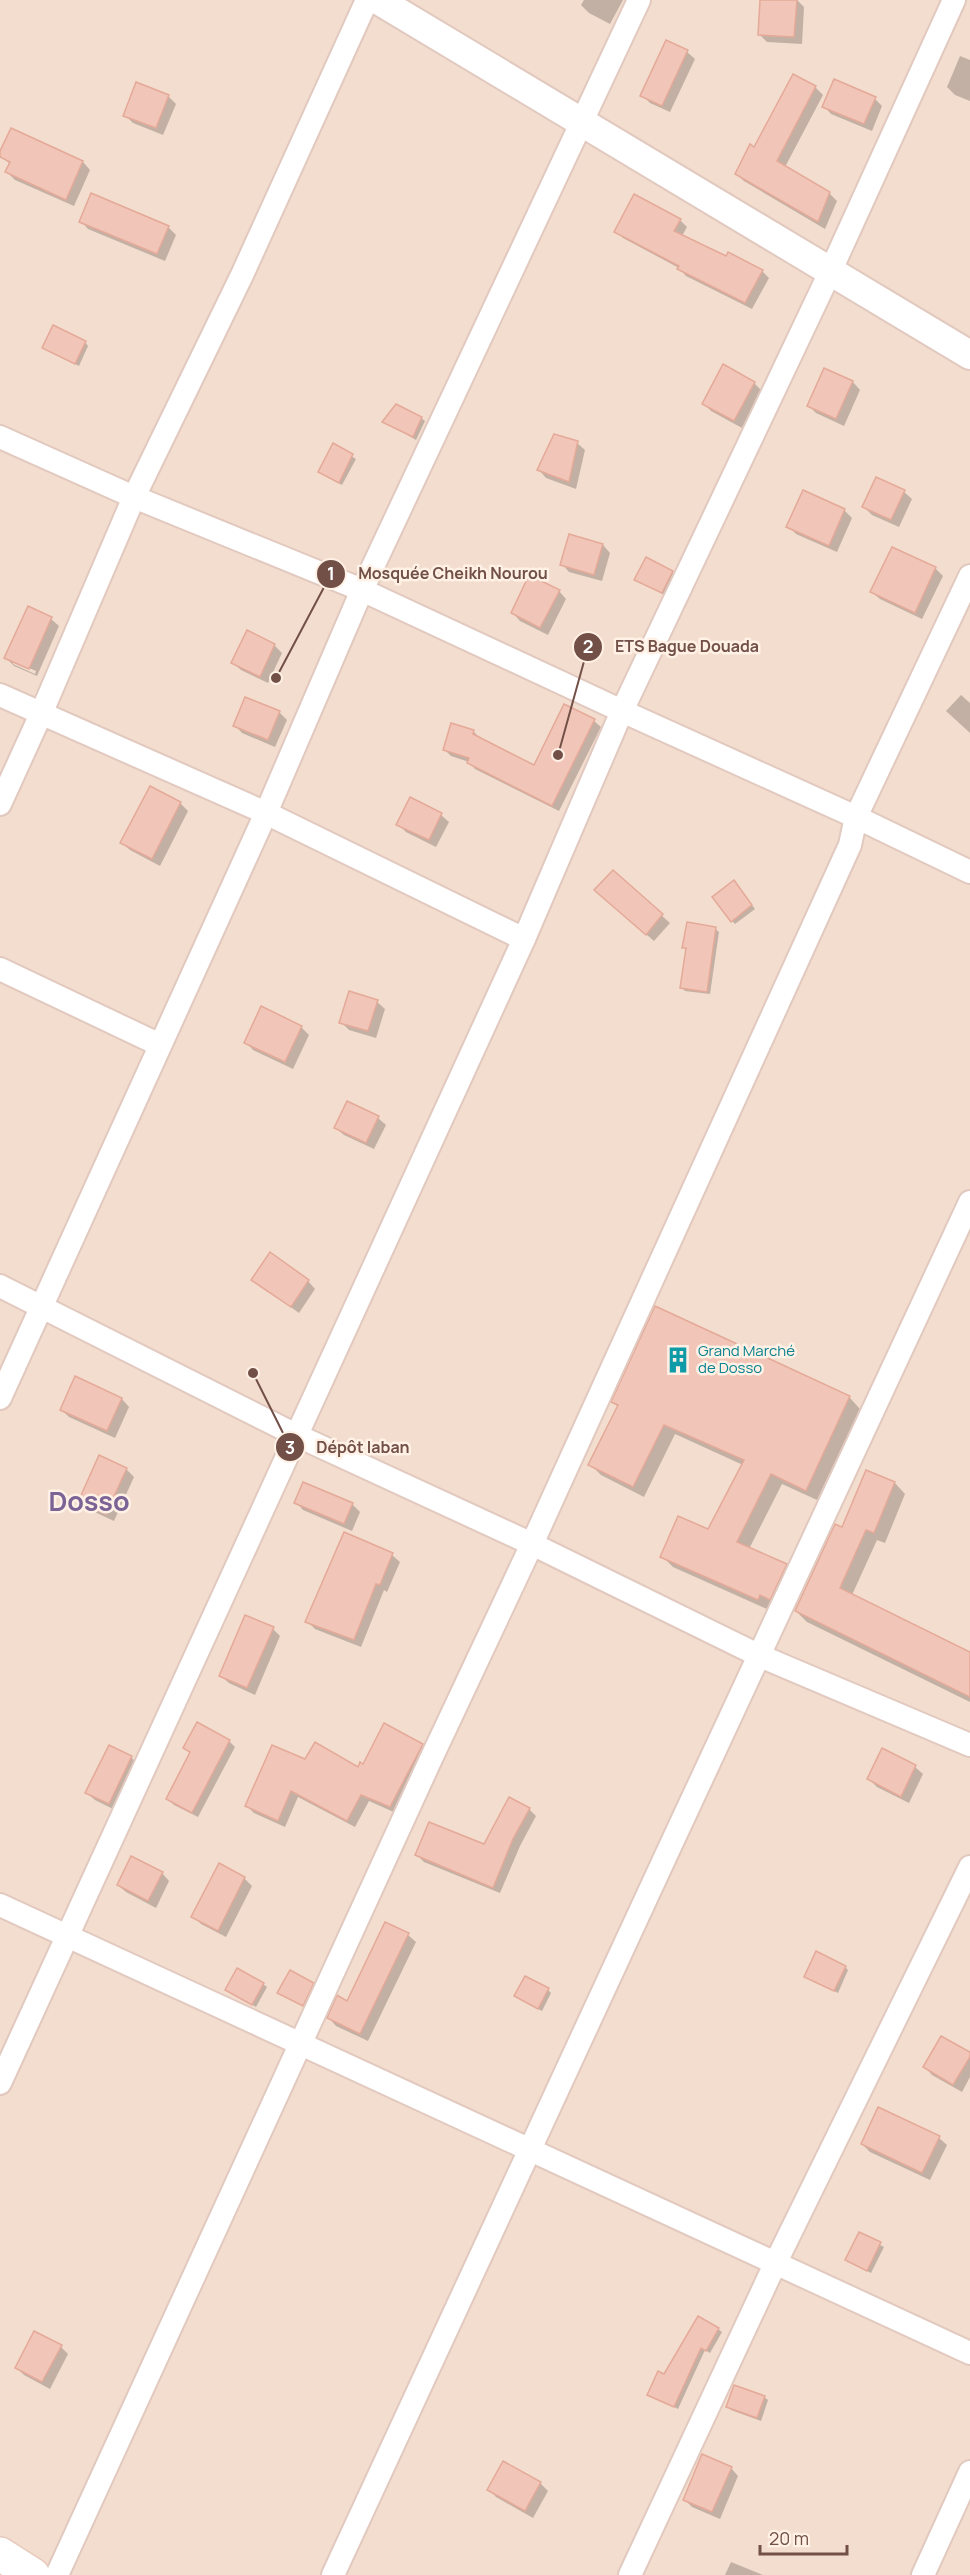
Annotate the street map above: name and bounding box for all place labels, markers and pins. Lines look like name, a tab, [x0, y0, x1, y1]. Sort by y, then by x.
callout: Mosquée Cheikh Nourou	[316, 557, 560, 591]
callout: ETS Bague Douada	[573, 630, 771, 664]
place label: Grand Marché de Dosso	[698, 1340, 795, 1378]
building icon: Grand Marché de Dosso	[663, 1345, 693, 1375]
callout: Dépôt laban	[275, 1430, 422, 1464]

